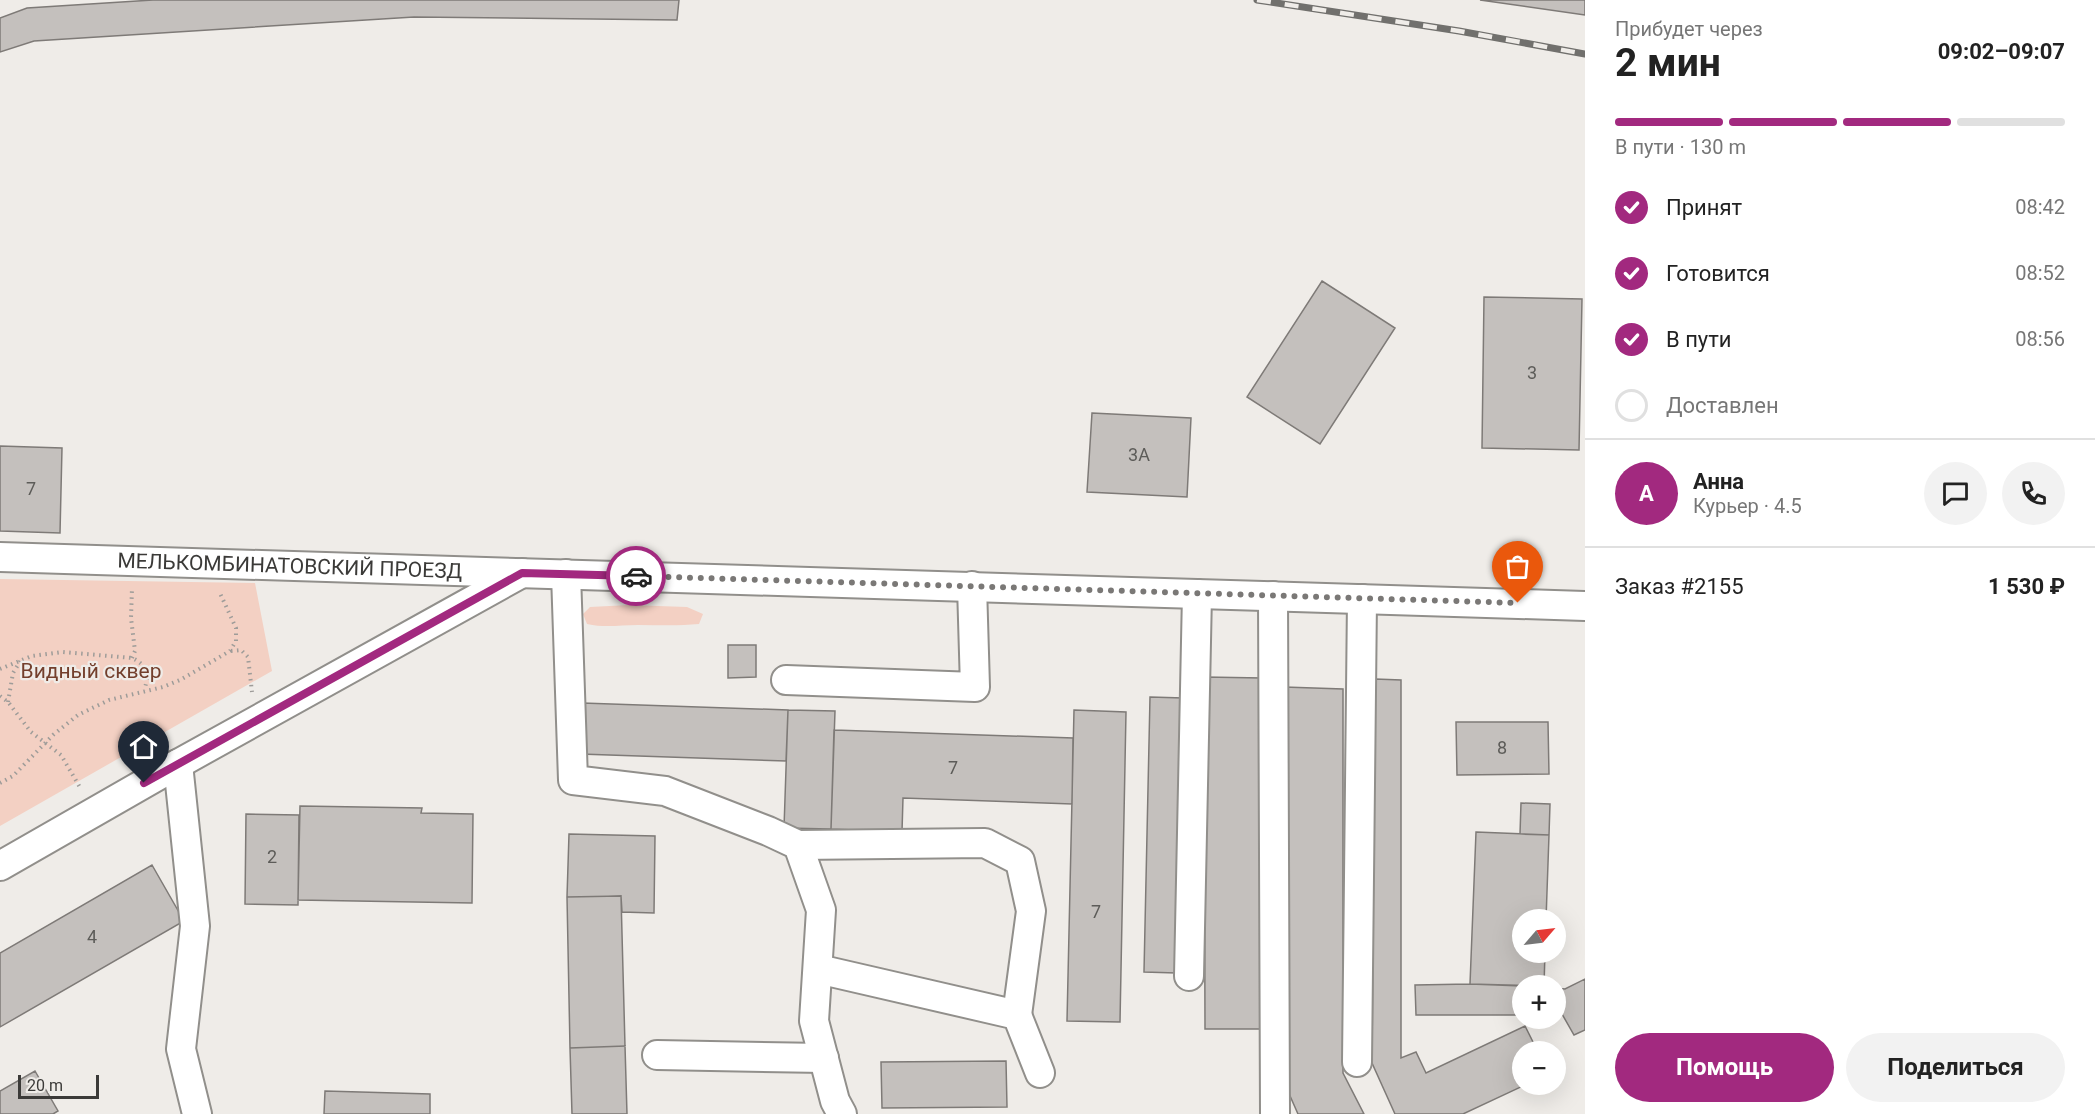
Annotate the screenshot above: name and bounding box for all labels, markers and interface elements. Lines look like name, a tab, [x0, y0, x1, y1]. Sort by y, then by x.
text: Прибудет через	[1615, 17, 1763, 41]
text: 09:02–09:07	[1938, 39, 2065, 64]
text: 2 мин	[1615, 40, 1721, 86]
text: В пути · 130 m	[1615, 135, 1746, 159]
icon: check	[1615, 191, 1648, 224]
text: Принят	[1666, 195, 1742, 220]
text: 08:42	[2015, 195, 2065, 219]
icon: check	[1615, 257, 1648, 290]
text: Готовится	[1666, 261, 1770, 286]
text: 08:52	[2015, 261, 2065, 285]
icon: check	[1615, 323, 1648, 356]
text: В пути	[1666, 327, 1732, 352]
text: 08:56	[2015, 327, 2065, 351]
house number: 3	[1527, 362, 1537, 383]
text: Доставлен	[1666, 393, 1779, 418]
house number: 3А	[1128, 444, 1150, 465]
button: chat	[1924, 462, 1987, 525]
button: phone	[2002, 462, 2065, 525]
text: Анна	[1693, 469, 1744, 494]
house number: 7	[26, 478, 36, 499]
text: А	[1639, 481, 1654, 506]
text: Курьер · 4.5	[1693, 494, 1802, 518]
pin	[1492, 541, 1543, 603]
courier	[606, 546, 666, 606]
street label: МЕЛЬКОМБИНАТОВСКИЙ ПРОЕЗД	[117, 549, 463, 583]
icon: bag	[1501, 550, 1534, 583]
icon: car	[620, 560, 653, 593]
text: Заказ #2155	[1615, 574, 1744, 599]
text: 1 530 ₽	[1988, 574, 2065, 599]
park label: Видный сквер	[21, 659, 161, 683]
pin	[118, 721, 169, 783]
icon: home	[127, 730, 160, 763]
house number: 8	[1497, 737, 1507, 758]
house number: 7	[948, 757, 958, 778]
house number: 2	[267, 846, 277, 867]
house number: 7	[1091, 901, 1101, 922]
north arrow	[1512, 909, 1566, 963]
map controls	[1512, 909, 1566, 1095]
house number: 4	[87, 926, 97, 947]
button: +	[1512, 975, 1566, 1029]
button: Помощь	[1615, 1033, 1834, 1102]
button: Поделиться	[1846, 1033, 2065, 1102]
button: −	[1512, 1041, 1566, 1095]
scale bar	[18, 1072, 99, 1100]
text: 20 m	[27, 1076, 63, 1095]

